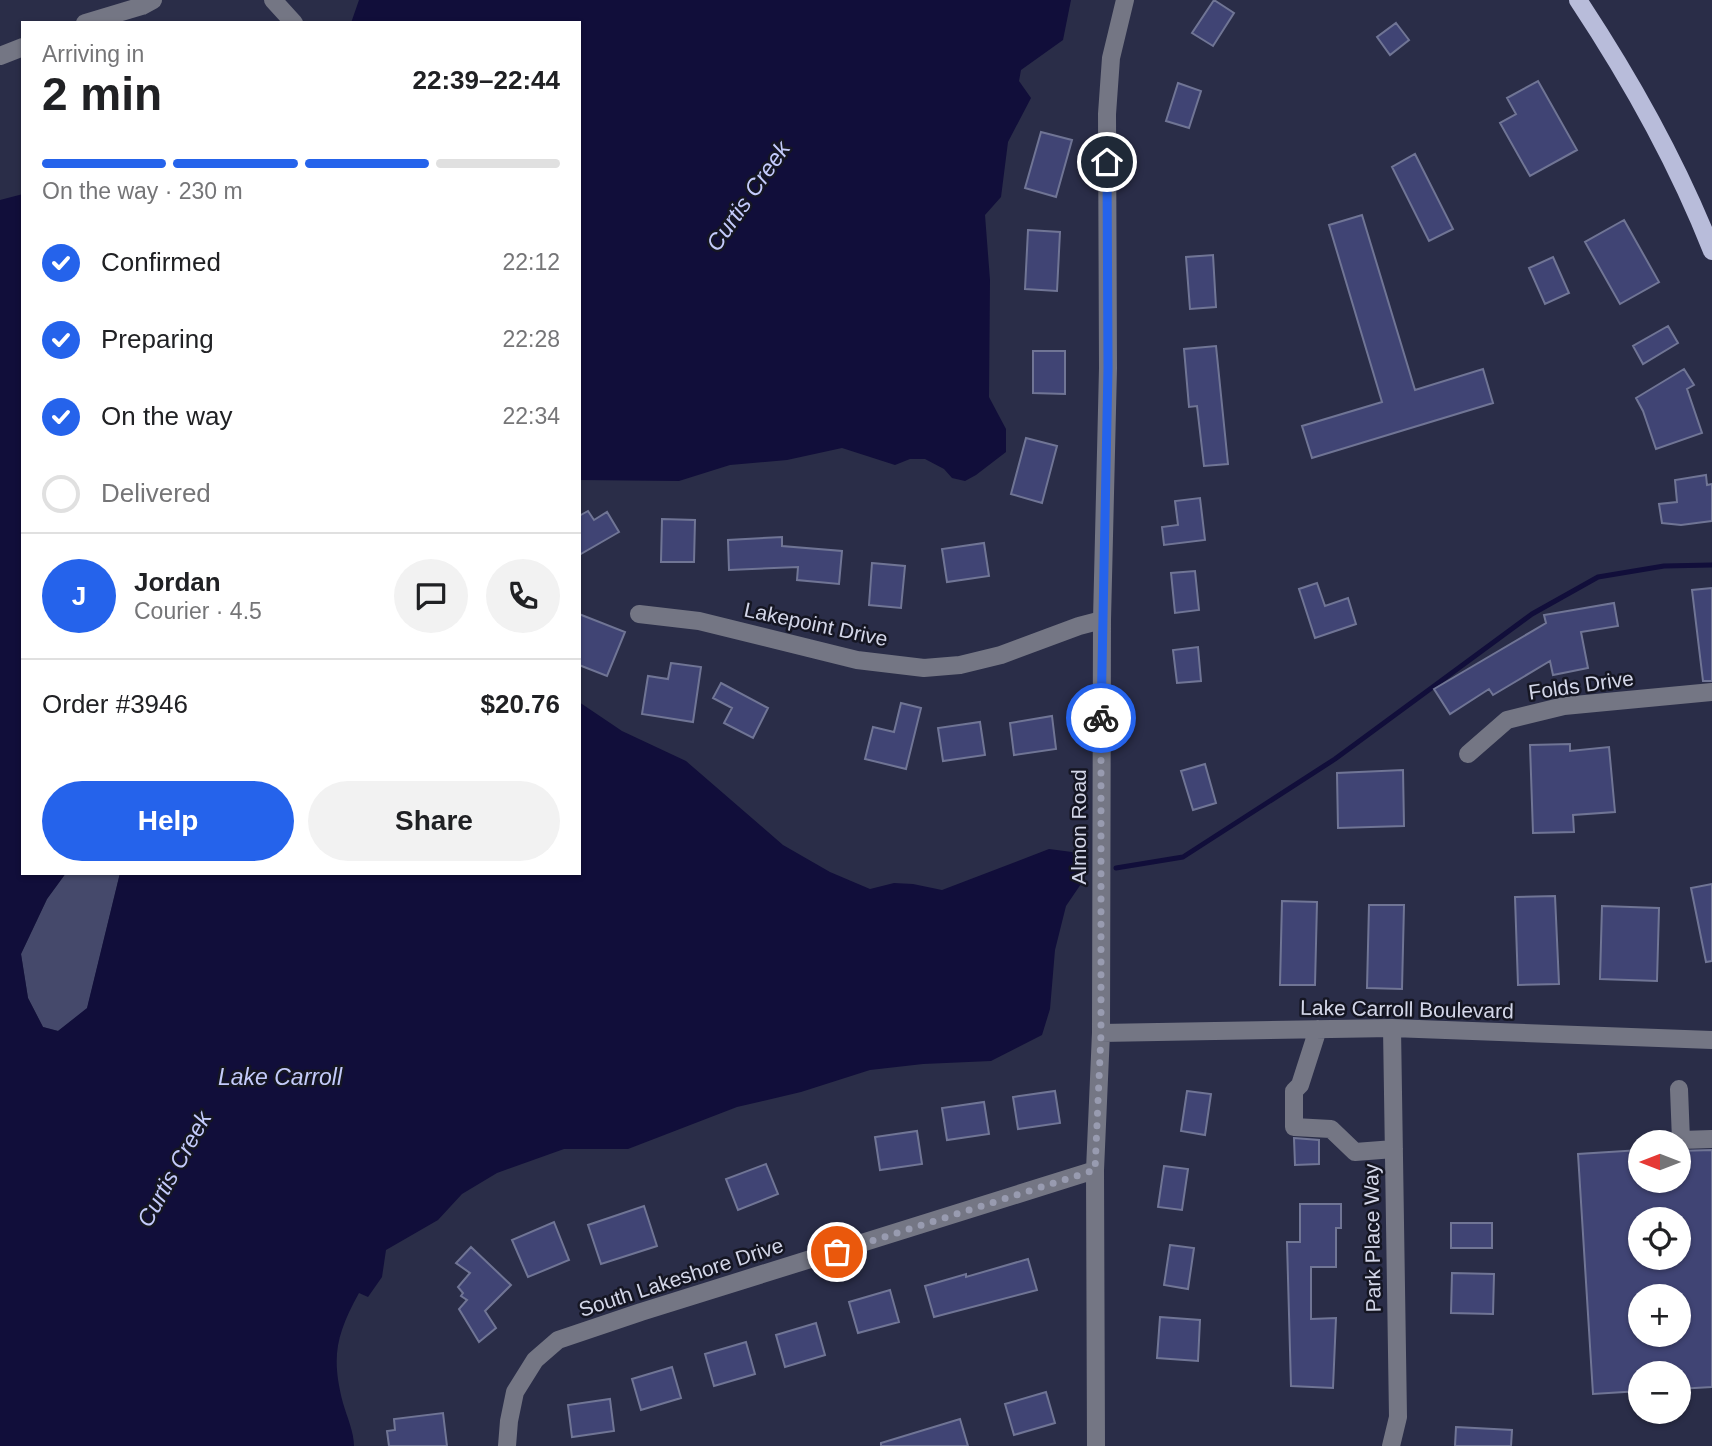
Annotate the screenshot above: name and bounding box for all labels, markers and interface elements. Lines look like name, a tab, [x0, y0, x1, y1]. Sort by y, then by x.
text: Arriving in	[42, 41, 144, 67]
text: 22:39–22:44	[413, 65, 560, 95]
text: 2 min	[42, 68, 162, 120]
pin	[1077, 132, 1137, 192]
water label: Curtis Creek	[701, 135, 796, 256]
icon: home	[1088, 143, 1126, 181]
text: On the way · 230 m	[42, 178, 243, 204]
icon: check	[42, 244, 80, 282]
text: Confirmed	[101, 247, 221, 277]
text: 22:12	[502, 249, 560, 275]
icon: check	[42, 321, 80, 359]
text: Preparing	[101, 324, 214, 354]
text: 22:28	[502, 326, 560, 352]
icon: check	[42, 398, 80, 436]
text: On the way	[101, 401, 233, 431]
text: 22:34	[502, 403, 560, 429]
text: Delivered	[101, 478, 211, 508]
button: chat	[394, 559, 468, 633]
button: phone	[486, 559, 560, 633]
text: Jordan	[134, 567, 221, 597]
text: J	[72, 581, 86, 611]
text: Courier · 4.5	[134, 598, 262, 624]
street label: Lakepoint Drive	[742, 598, 890, 650]
street label: Folds Drive	[1527, 666, 1635, 704]
courier	[1066, 683, 1136, 753]
text: Order #3946	[42, 689, 188, 719]
text: $20.76	[480, 689, 560, 719]
icon: bike	[1082, 699, 1120, 737]
street label: Almon Road	[1067, 769, 1090, 885]
button: Help	[42, 781, 294, 861]
button: Share	[308, 781, 560, 861]
street label: Lake Carroll Boulevard	[1300, 996, 1514, 1022]
water label: Lake Carroll	[218, 1064, 343, 1090]
water label: Curtis Creek	[132, 1106, 217, 1231]
north arrow	[1628, 1130, 1690, 1194]
map controls	[1628, 1130, 1691, 1424]
street label: Park Place Way	[1359, 1163, 1385, 1312]
button: locate	[1628, 1207, 1691, 1270]
pin	[807, 1222, 867, 1282]
street label: South Lakeshore Drive	[576, 1233, 786, 1321]
icon: bag	[818, 1233, 856, 1271]
button: +	[1628, 1284, 1691, 1347]
button: −	[1628, 1361, 1691, 1424]

